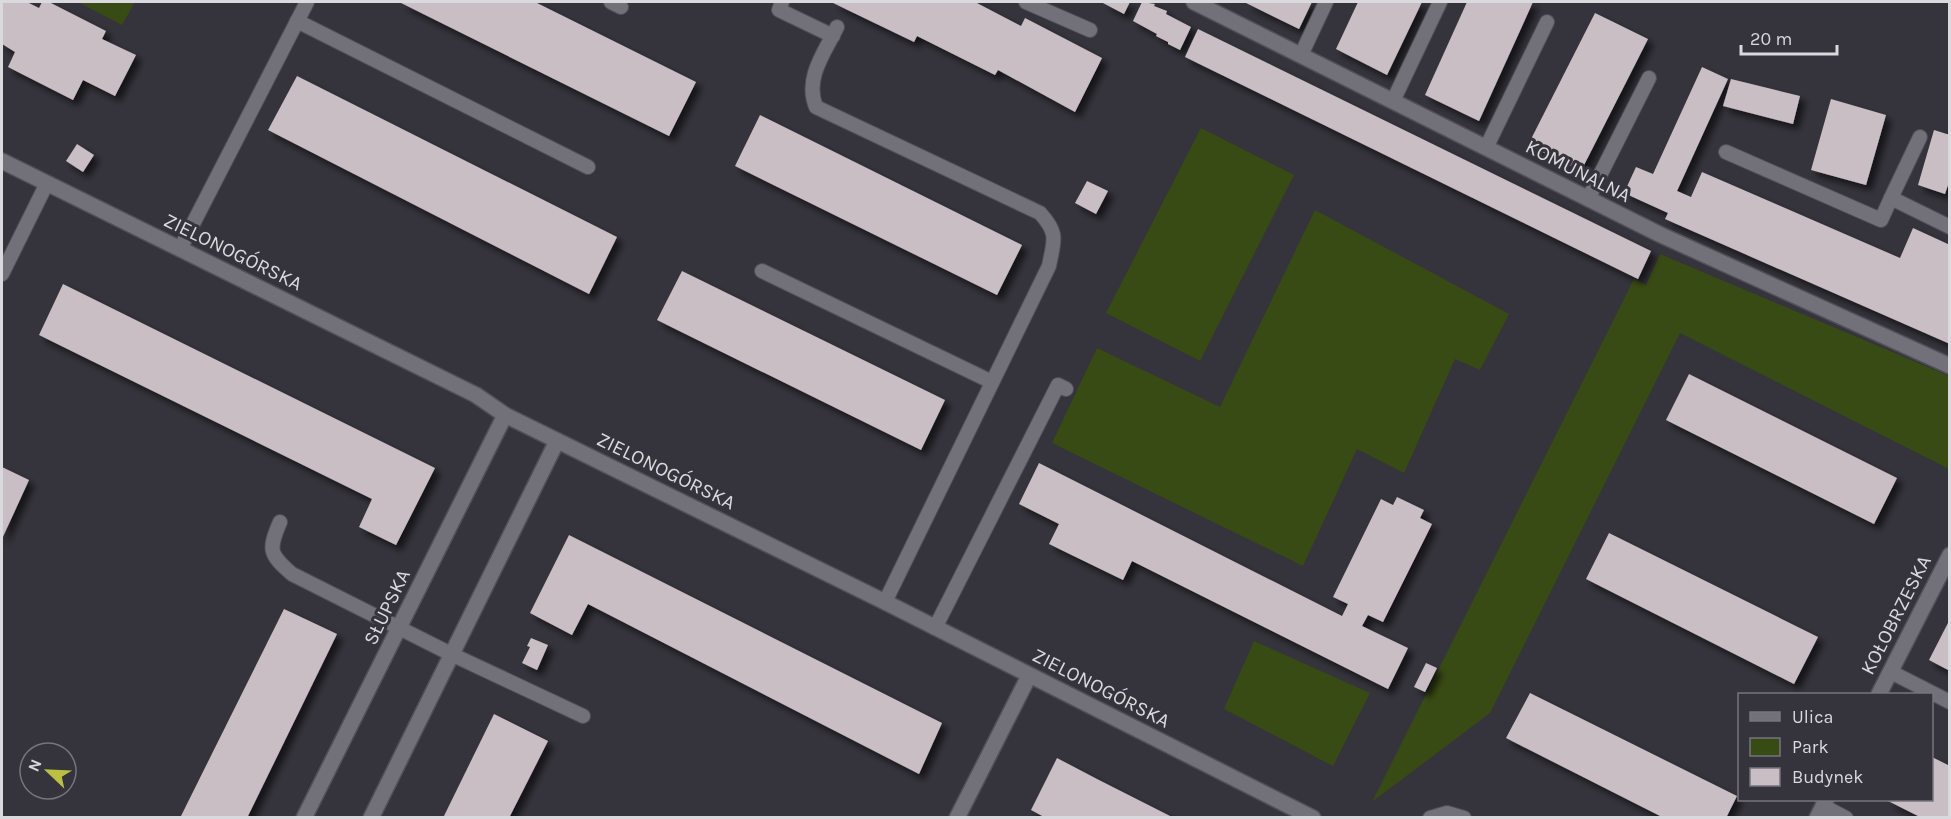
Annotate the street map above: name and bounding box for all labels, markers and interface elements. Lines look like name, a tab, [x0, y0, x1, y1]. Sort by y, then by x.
scale bar	[1741, 18, 1837, 56]
text: 20 m	[1750, 28, 1792, 50]
street label: KOMUNALNA	[1522, 135, 1634, 207]
street label: ZIELONOGÓRSKA	[160, 208, 306, 295]
street label: ZIELONOGÓRSKA	[593, 427, 739, 514]
street label: KOŁOBRZESKA	[1856, 552, 1936, 678]
street label: SŁUPSKA	[359, 565, 415, 649]
street label: ZIELONOGÓRSKA	[1028, 643, 1174, 733]
legend	[1738, 693, 1933, 801]
text: Ulica	[1792, 706, 1833, 728]
text: Park	[1792, 736, 1829, 758]
north arrow	[18, 741, 78, 801]
text: N	[24, 756, 46, 774]
text: Budynek	[1792, 766, 1863, 788]

